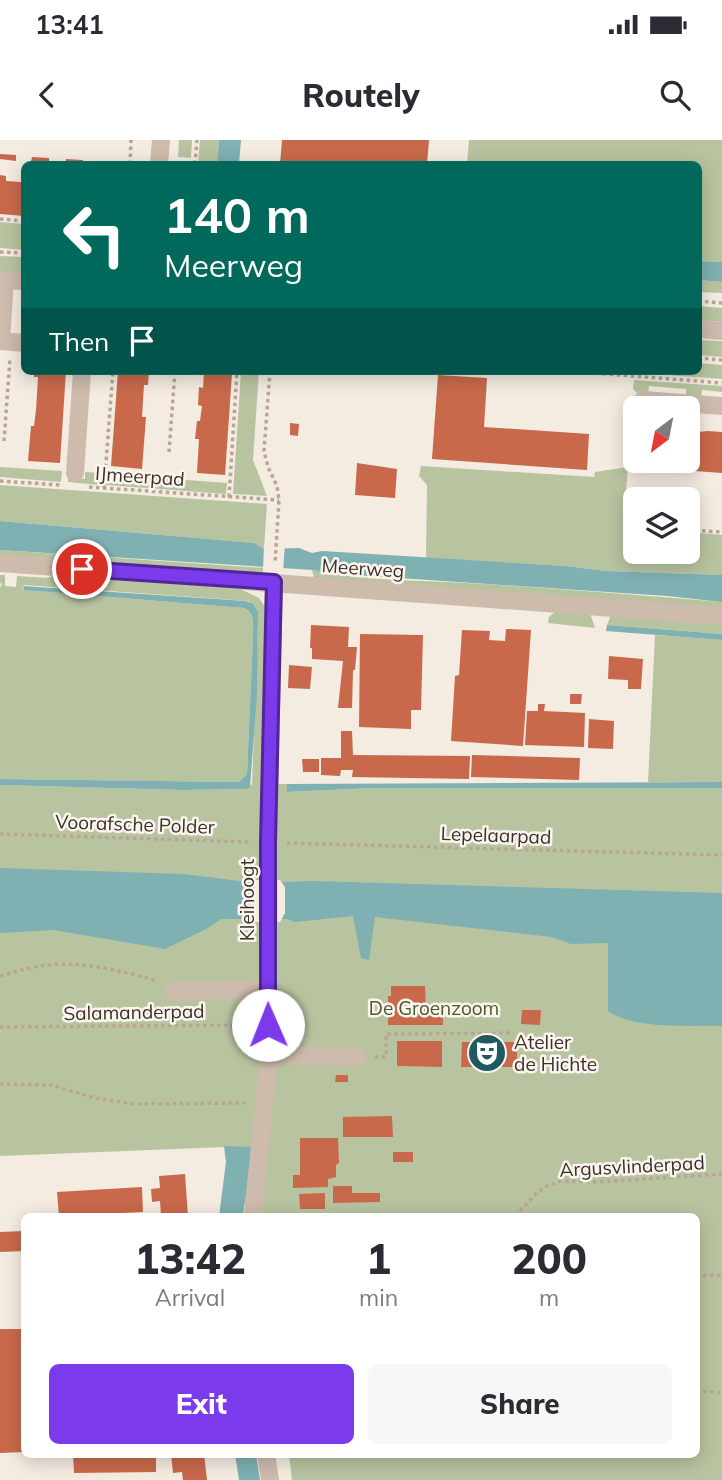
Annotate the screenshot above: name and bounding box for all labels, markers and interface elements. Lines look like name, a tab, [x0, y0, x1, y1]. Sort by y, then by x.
text: 13:41	[35, 8, 104, 41]
text: Routely	[302, 75, 420, 115]
icon: back	[28, 76, 66, 114]
icon: search	[656, 76, 694, 114]
text: 140 m	[164, 184, 310, 245]
icon: left	[49, 189, 140, 280]
text: Meerweg	[164, 245, 303, 285]
icon: arrive	[123, 322, 161, 360]
text: Then	[49, 325, 109, 358]
north arrow	[623, 396, 700, 472]
map controls	[623, 396, 700, 564]
street label: IJmeerpad	[94, 461, 186, 491]
button: layers	[623, 487, 700, 564]
pin	[52, 539, 112, 599]
icon: arrive	[63, 550, 101, 588]
street label: Meerweg	[321, 553, 405, 583]
street label: Voorafsche Polder	[55, 809, 215, 839]
street label: Lepelaarpad	[440, 821, 552, 849]
street label: Kleihoogt	[235, 858, 259, 941]
position arrow	[231, 988, 305, 1062]
park label: De Groenzoom	[369, 996, 499, 1020]
street label: Salamanderpad	[63, 999, 205, 1025]
place label: Atelier de Hichte	[514, 1030, 597, 1076]
theatre icon: Atelier de Hichte	[466, 1032, 508, 1074]
street label: Argusvlinderpad	[559, 1150, 705, 1182]
text: 13:42	[134, 1232, 246, 1285]
text: 1	[366, 1232, 391, 1285]
text: 200	[511, 1232, 587, 1285]
text: Arrival	[155, 1283, 225, 1312]
text: min	[359, 1283, 398, 1312]
text: m	[539, 1283, 559, 1312]
button: Exit	[49, 1364, 354, 1444]
button: Share	[368, 1364, 672, 1444]

